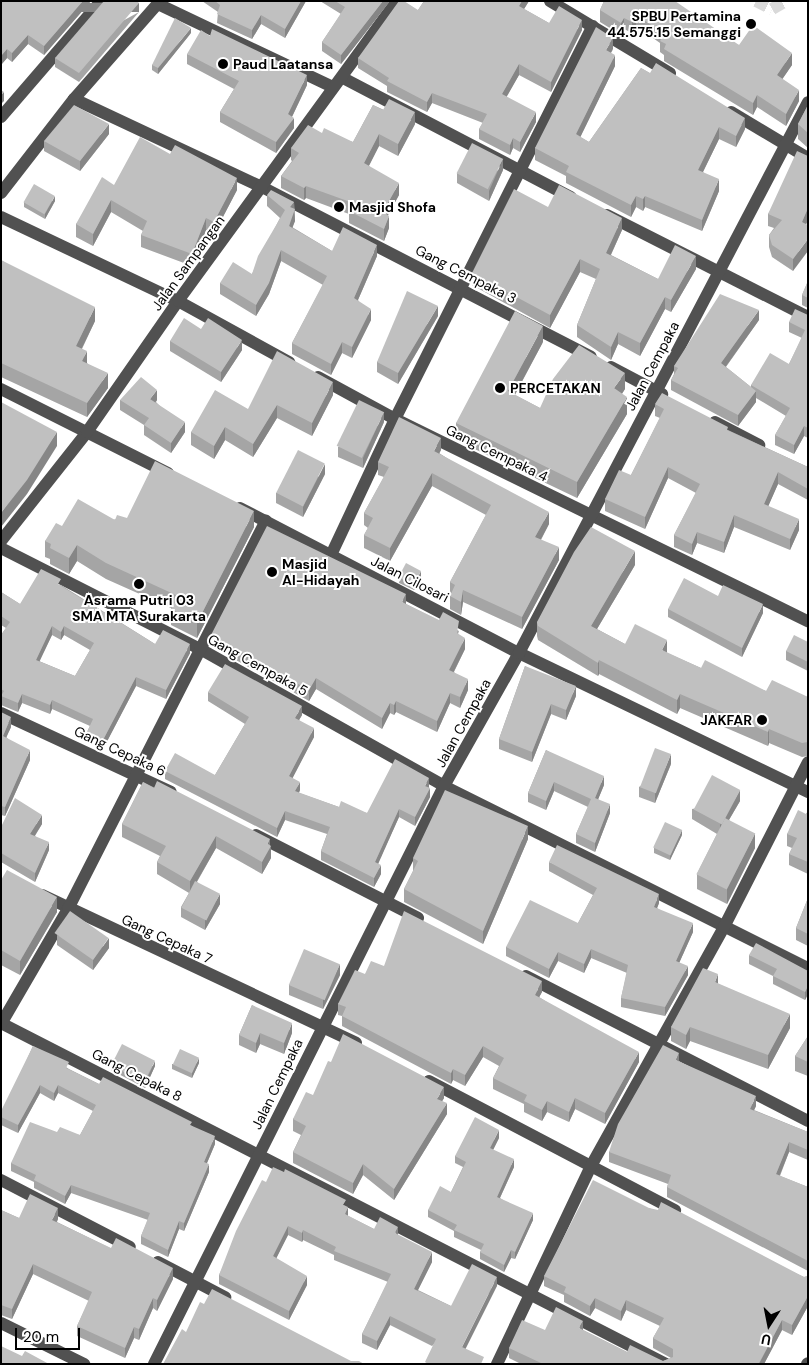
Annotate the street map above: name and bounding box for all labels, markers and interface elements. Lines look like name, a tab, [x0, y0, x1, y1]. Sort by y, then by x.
place label: SPBU Pertamina 44.575.15 Semanggi	[607, 8, 741, 40]
marker: SPBU Pertamina 44.575.15 Semanggi	[745, 18, 757, 30]
place label: Paud Laatansa	[233, 56, 333, 72]
marker: Paud Laatansa	[217, 58, 229, 70]
place label: Masjid Shofa	[349, 199, 436, 215]
marker: Masjid Shofa	[333, 201, 345, 213]
street label: Jalan Sampangan	[148, 212, 228, 314]
street label: Gang Cempaka 3	[413, 241, 519, 307]
street label: Jalan Cempaka	[621, 319, 683, 413]
place label: PERCETAKAN	[510, 380, 601, 396]
marker: PERCETAKAN	[494, 382, 506, 394]
street label: Gang Cempaka 4	[443, 421, 551, 485]
street label: Jalan Cilosari	[368, 552, 452, 606]
place label: Masjid Al-Hidayah	[282, 556, 359, 588]
marker: Masjid Al-Hidayah	[266, 566, 278, 578]
marker: Asrama Putri 03 SMA MTA Surakarta	[133, 578, 145, 590]
place label: Asrama Putri 03 SMA MTA Surakarta	[72, 592, 206, 624]
street label: Gang Cempaka 5	[205, 631, 311, 699]
street label: Jalan Cempaka	[432, 676, 494, 770]
place label: JAKFAR	[700, 712, 752, 728]
marker: JAKFAR	[756, 714, 768, 726]
street label: Gang Cepaka 6	[71, 722, 169, 780]
street label: Gang Cepaka 7	[119, 911, 215, 967]
street label: Jalan Cempaka	[248, 1036, 306, 1132]
street label: Gang Cepaka 8	[89, 1045, 185, 1105]
north arrow	[744, 1300, 794, 1350]
scale bar	[18, 1318, 82, 1350]
text: 20 m	[23, 1327, 59, 1347]
text: U	[760, 1330, 773, 1349]

